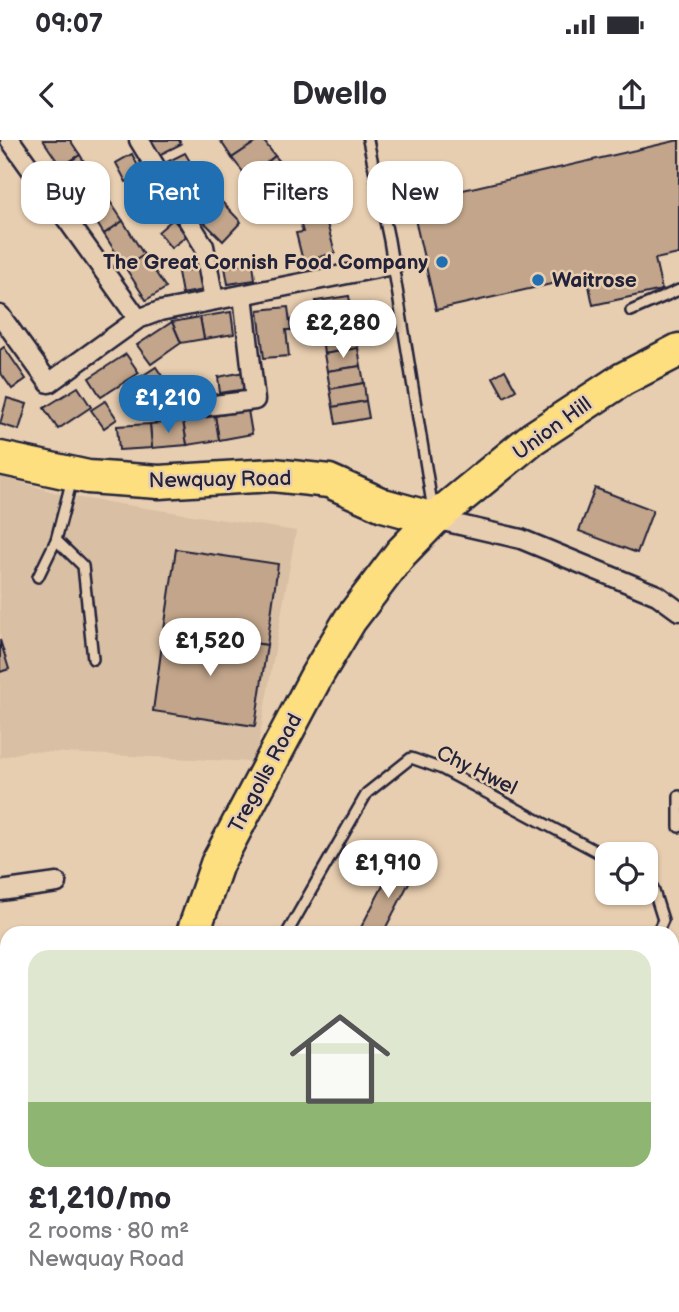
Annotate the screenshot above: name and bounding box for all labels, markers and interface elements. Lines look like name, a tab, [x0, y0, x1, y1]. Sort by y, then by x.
text: 09:07	[35, 9, 103, 40]
text: Dwello	[292, 75, 387, 114]
icon: back	[28, 76, 66, 114]
icon: share	[613, 76, 651, 114]
chip: Buy	[21, 161, 110, 224]
chip: Rent	[124, 161, 224, 224]
chip: Filters	[238, 161, 353, 224]
chip: New	[367, 161, 463, 224]
place label: The Great Cornish Food Company	[103, 250, 428, 275]
marker: The Great Cornish Food Company	[434, 254, 450, 270]
place label: Waitrose	[552, 268, 637, 293]
marker: Waitrose	[530, 272, 546, 288]
pin: £2,280	[286, 300, 400, 360]
text: £2,280	[305, 309, 381, 337]
pin: £1,210	[111, 376, 225, 435]
text: £1,210	[135, 384, 201, 412]
street label: Union Hill	[508, 391, 597, 465]
street label: Newquay Road	[148, 466, 292, 493]
pin: £1,520	[153, 618, 267, 678]
text: £1,520	[175, 627, 245, 655]
street label: Tregolls Road	[224, 709, 307, 837]
street label: Chy Hwel	[432, 740, 521, 801]
pin: £1,910	[331, 840, 445, 900]
map controls	[595, 842, 658, 905]
button: locate	[595, 842, 658, 905]
text: £1,910	[355, 849, 421, 877]
icon: home	[277, 996, 403, 1122]
text: £1,210/mo	[28, 1181, 171, 1217]
text: 2 rooms · 80 m²	[28, 1217, 189, 1245]
text: Newquay Road	[28, 1245, 184, 1273]

